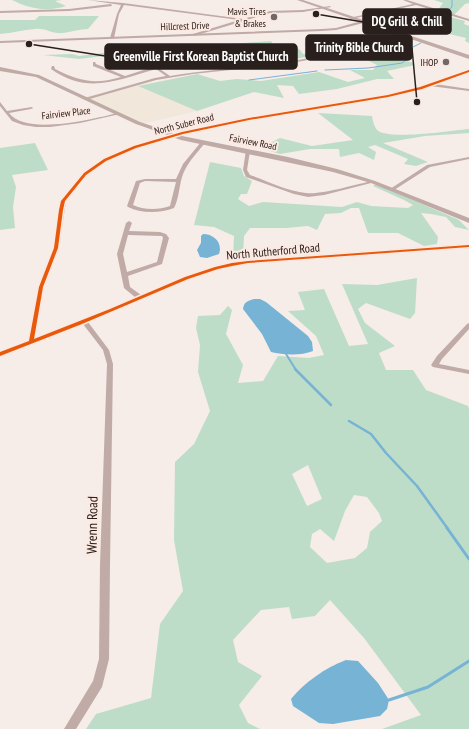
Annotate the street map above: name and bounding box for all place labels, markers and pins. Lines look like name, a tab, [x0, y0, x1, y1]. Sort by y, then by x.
place label: Mavis Tires & Brakes	[227, 5, 267, 30]
callout: DQ Grill & Chill	[363, 9, 451, 34]
marker: Mavis Tires & Brakes	[269, 12, 279, 22]
callout: Trinity Bible Church	[306, 35, 412, 60]
callout: Greenville First Korean Baptist Church	[105, 44, 297, 69]
place label: IHOP	[420, 56, 438, 69]
marker: IHOP	[441, 57, 451, 67]

